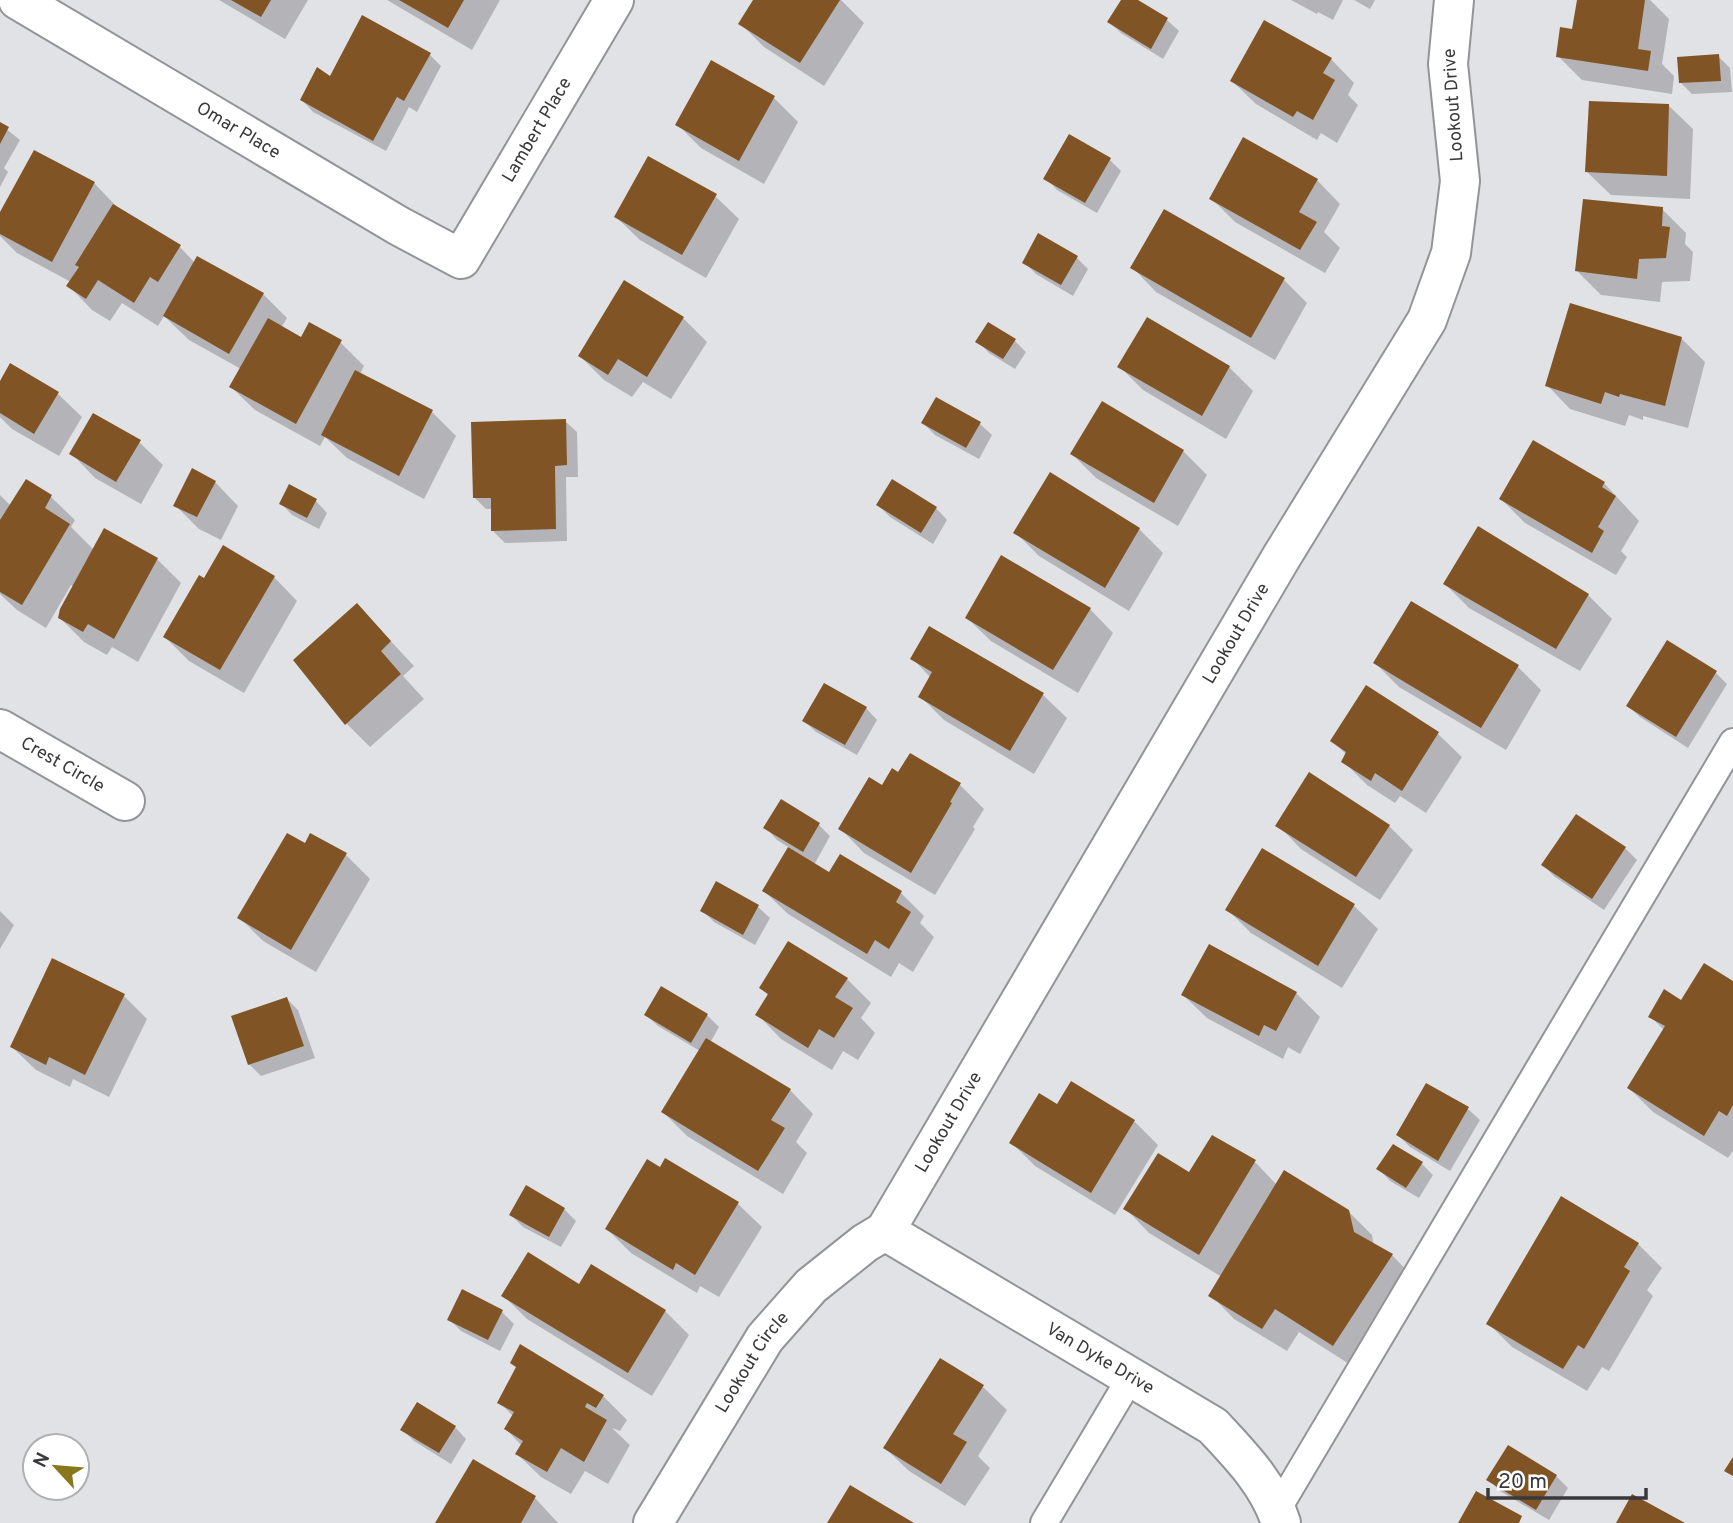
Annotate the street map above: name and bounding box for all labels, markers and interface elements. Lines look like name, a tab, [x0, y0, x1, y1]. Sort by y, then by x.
street label: Lookout Drive	[1439, 48, 1469, 162]
street label: Lambert Place	[497, 73, 577, 187]
street label: Omar Place	[192, 97, 285, 165]
street label: Lookout Drive	[1198, 579, 1275, 688]
street label: Crest Circle	[16, 732, 109, 798]
street label: Lookout Drive	[910, 1068, 988, 1177]
street label: Lookout Circle	[711, 1307, 794, 1417]
street label: Van Dyke Drive	[1042, 1318, 1158, 1400]
north arrow	[21, 1432, 91, 1502]
text: N	[29, 1449, 56, 1472]
scale bar	[1488, 1456, 1646, 1500]
text: 20 m	[1498, 1469, 1547, 1496]

